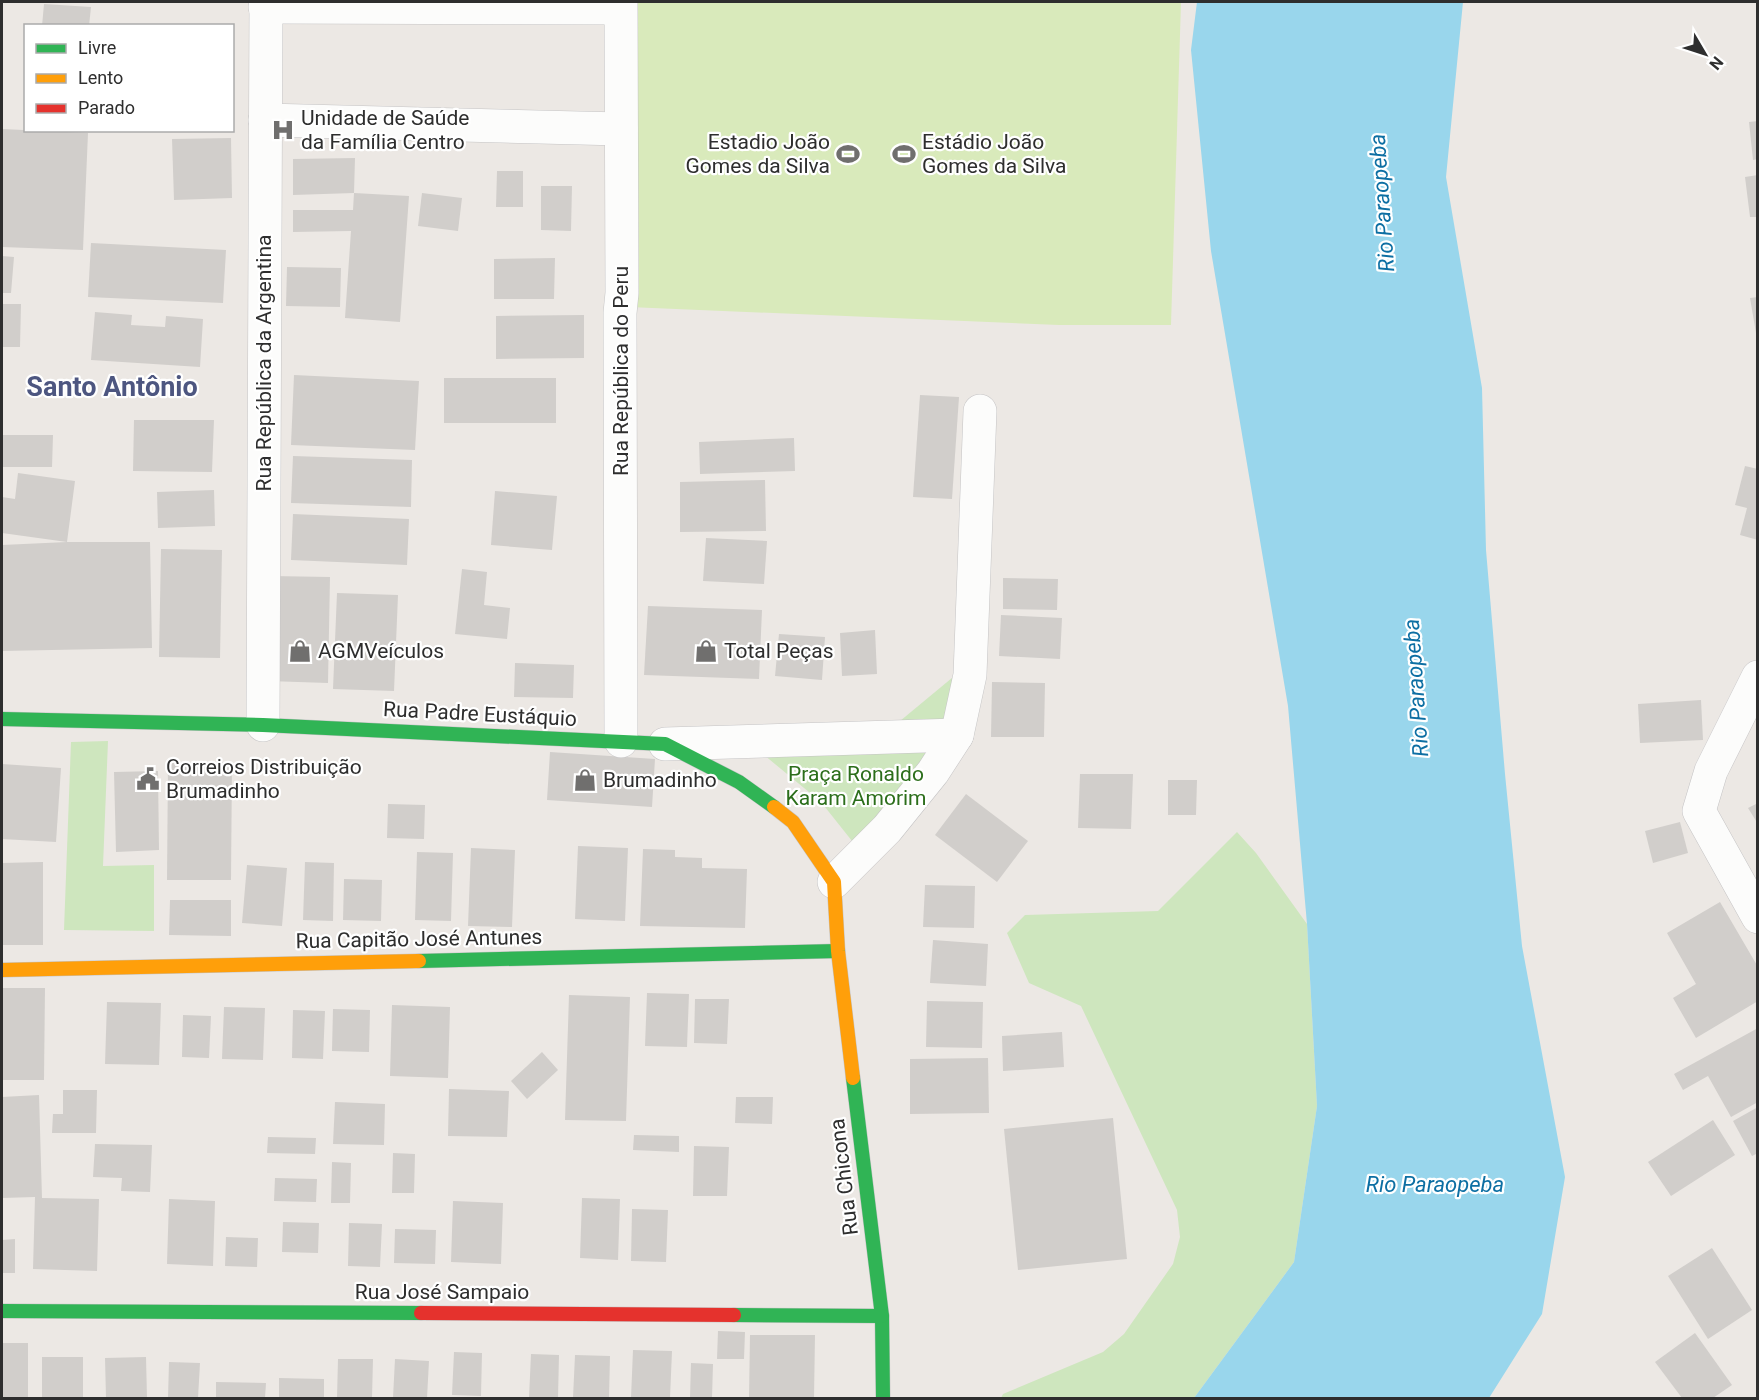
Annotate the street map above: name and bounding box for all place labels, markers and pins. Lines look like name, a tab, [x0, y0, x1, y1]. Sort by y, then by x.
place label: Unidade de Saúde da Família Centro	[301, 106, 469, 154]
hospital icon: Unidade de Saúde da Família Centro	[270, 117, 296, 143]
place label: Estadio João Gomes da Silva	[686, 130, 830, 178]
place label: Estádio João Gomes da Silva	[922, 130, 1066, 178]
sports icon: Estadio João Gomes da Silva	[835, 141, 861, 167]
sports icon: Estádio João Gomes da Silva	[891, 141, 917, 167]
shop icon: AGMVeículos	[287, 638, 313, 664]
shop icon: Total Peças	[693, 638, 719, 664]
place label: AGMVeículos	[318, 639, 444, 663]
place label: Total Peças	[724, 639, 834, 663]
place label: Correios Distribuição Brumadinho	[166, 755, 362, 803]
public building icon: Correios Distribuição Brumadinho	[135, 766, 161, 792]
shop icon: Brumadinho	[572, 767, 598, 793]
place label: Brumadinho	[603, 768, 717, 792]

